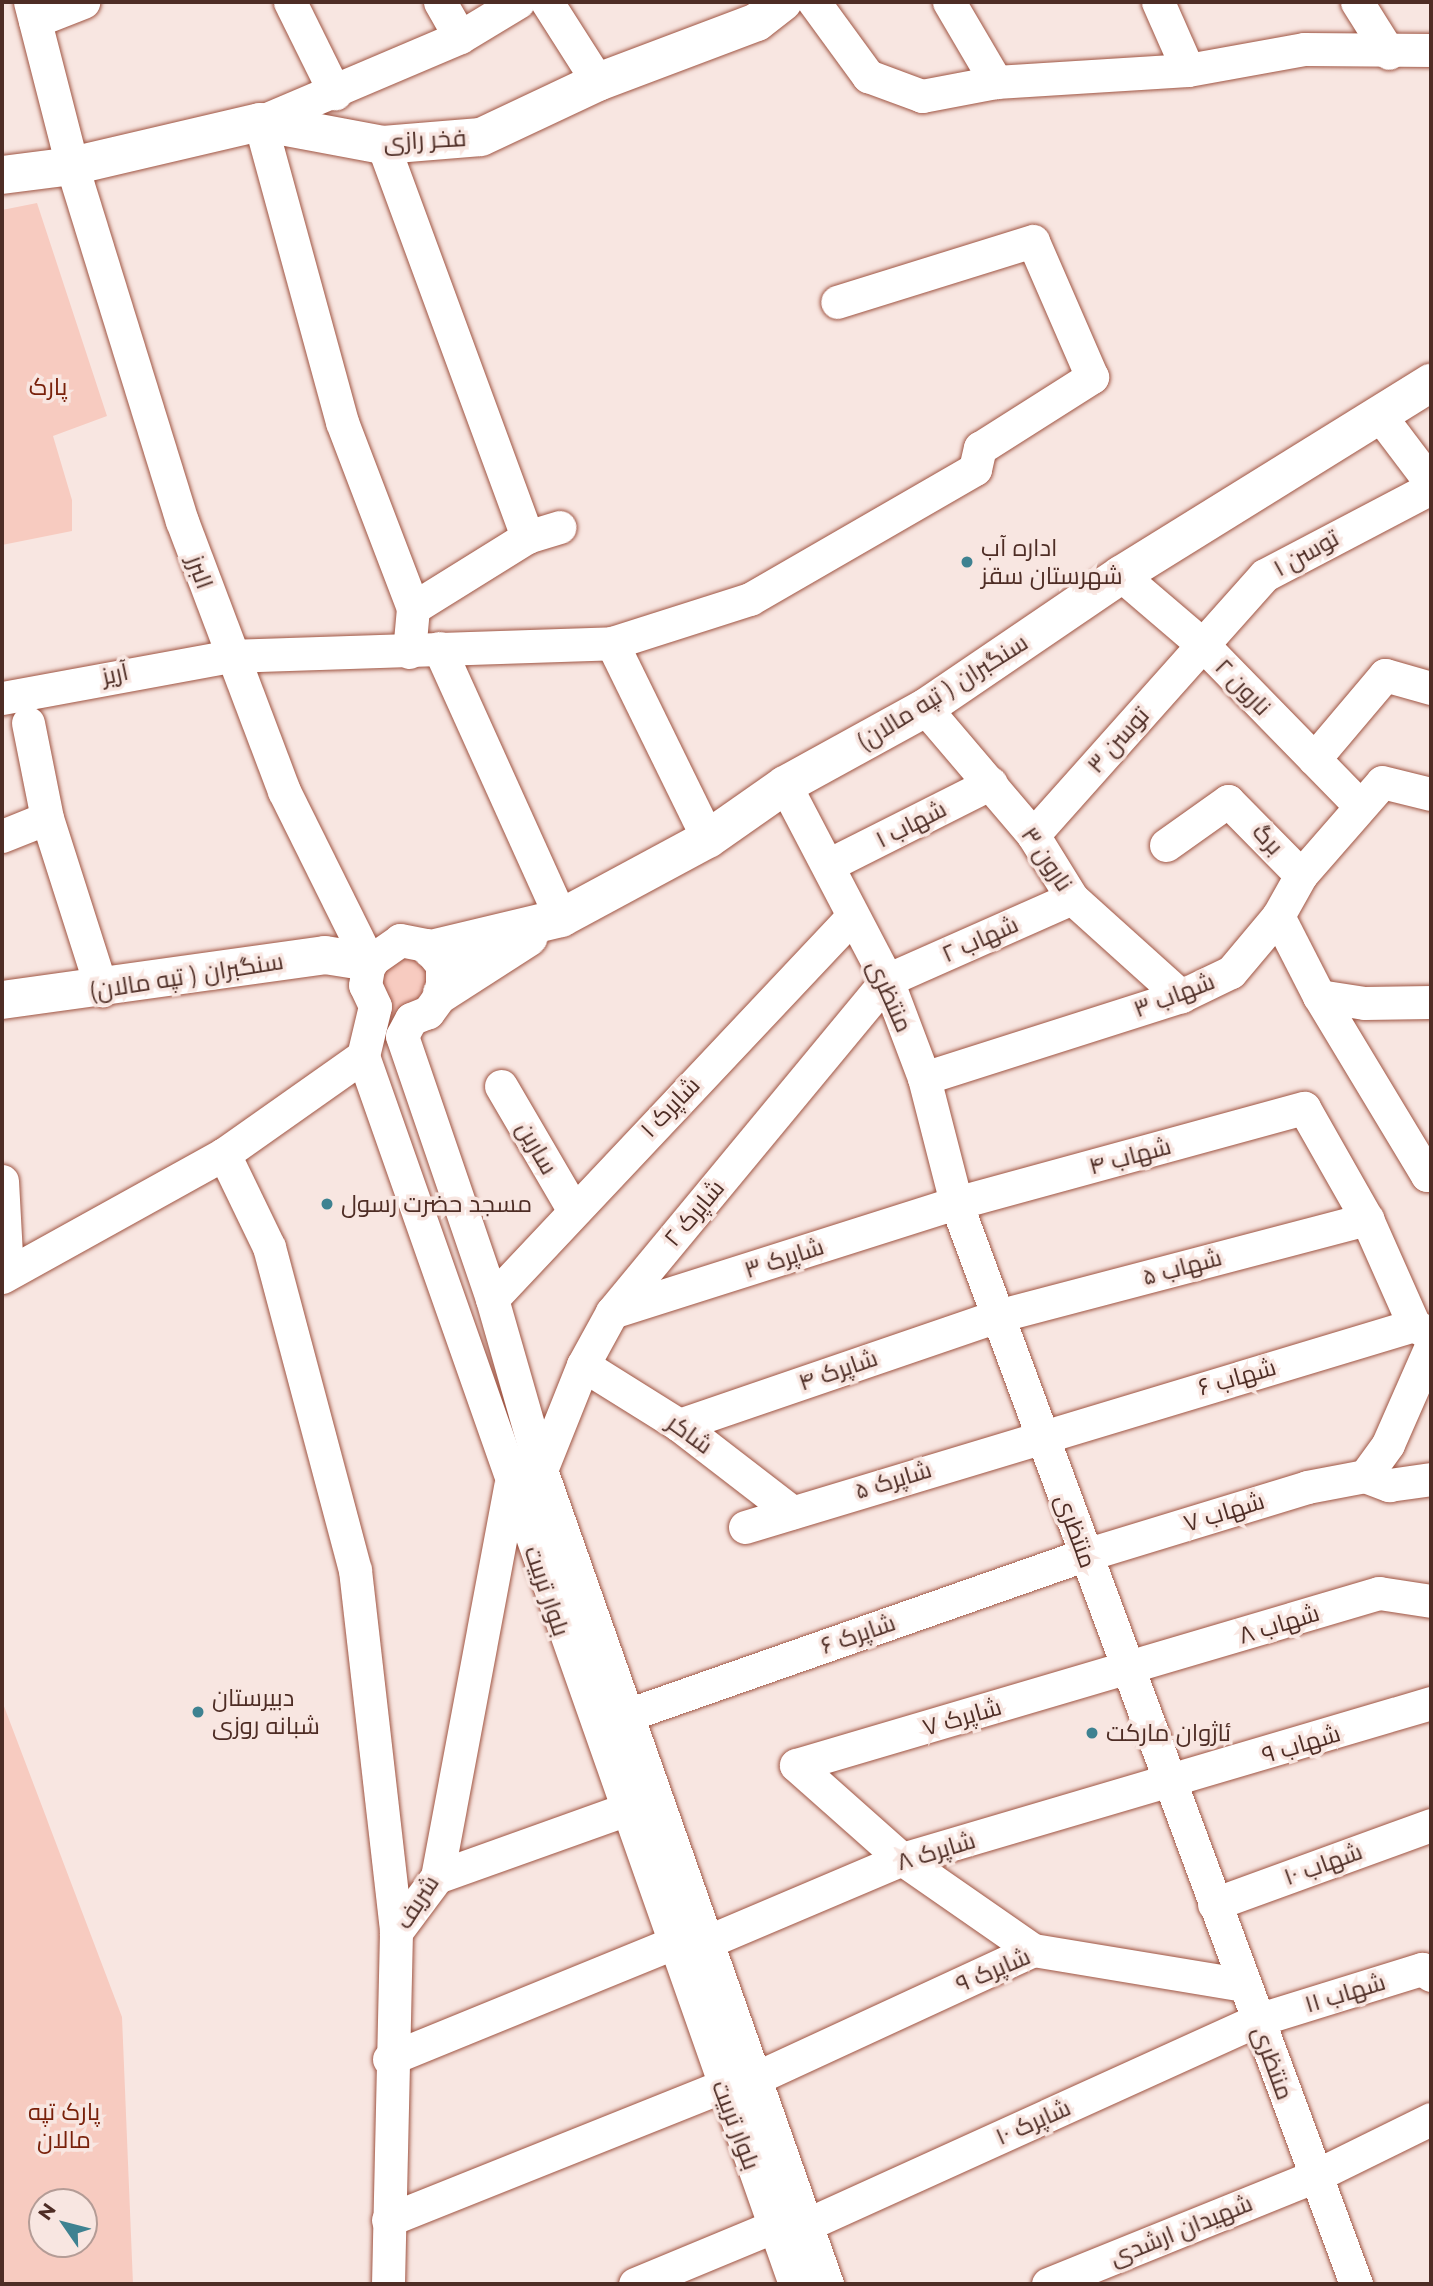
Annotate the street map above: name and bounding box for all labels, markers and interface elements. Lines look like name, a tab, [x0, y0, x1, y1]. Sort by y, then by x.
street label: فخر رازی	[383, 123, 467, 157]
park label: پارک	[29, 373, 67, 401]
street label: توسن ۱	[1268, 523, 1344, 583]
place label: اداره آب شهرستان سقز	[981, 534, 1123, 590]
street label: البرز	[181, 551, 219, 593]
marker: اداره آب شهرستان سقز	[959, 554, 975, 570]
street label: سنگبران ( تپه مالان)	[851, 628, 1033, 756]
street label: نارون ۲	[1209, 653, 1277, 721]
street label: آریز	[99, 657, 131, 691]
street label: توسن ۳	[1081, 701, 1155, 779]
street label: شهاب ۱	[871, 794, 951, 854]
street label: برگ	[1246, 817, 1290, 861]
street label: نارون ۳	[1015, 821, 1079, 897]
street label: شهاب ۲	[937, 909, 1023, 969]
street label: سنگبران ( تپه مالان)	[87, 946, 285, 1006]
street label: منتظری	[861, 955, 919, 1037]
street label: شهاب ۳	[1130, 966, 1218, 1024]
street label: شاپرک ۱	[634, 1071, 706, 1143]
street label: سارین	[510, 1116, 564, 1180]
street label: شهاب ۴	[1086, 1131, 1174, 1181]
street label: شاپرک ۲	[658, 1174, 730, 1252]
place label: مسجد حضرت رسول	[341, 1190, 532, 1218]
marker: مسجد حضرت رسول	[319, 1196, 335, 1212]
street label: شاپرک ۳	[741, 1232, 827, 1284]
street label: شهاب ۵	[1139, 1243, 1225, 1291]
street label: شاپرک ۴	[795, 1343, 881, 1397]
street label: شهاب ۶	[1195, 1352, 1279, 1402]
street label: شاکر	[662, 1408, 718, 1460]
street label: شاپرک ۵	[851, 1455, 935, 1505]
street label: شهاب ۷	[1180, 1486, 1268, 1538]
street label: منتظری	[1049, 1490, 1103, 1572]
street label: بلوار تربیت	[518, 1542, 576, 1640]
street label: شهاب ۸	[1235, 1598, 1323, 1650]
street label: شاپرک ۶	[817, 1608, 899, 1660]
place label: دبیرستان شبانه روزی	[212, 1684, 320, 1740]
street label: شاپرک ۷	[919, 1692, 1005, 1742]
marker: دبیرستان شبانه روزی	[190, 1704, 206, 1720]
street label: شهاب ۹	[1258, 1718, 1344, 1770]
place label: ئاژوان مارکت	[1106, 1719, 1231, 1747]
marker: ئاژوان مارکت	[1084, 1725, 1100, 1741]
street label: شاپرک ۸	[893, 1825, 979, 1877]
street label: شهاب ۱۰	[1280, 1837, 1366, 1891]
street label: شریف	[389, 1870, 445, 1934]
street label: شاپرک ۹	[951, 1941, 1035, 1999]
street label: شهاب ۱۱	[1301, 1967, 1389, 2019]
street label: منتظری	[1246, 2022, 1300, 2104]
street label: بلوار تربیت	[706, 2076, 766, 2174]
street label: شاپرک ۱۰	[991, 2093, 1075, 2151]
park label: پارک تپه مالان	[28, 2098, 100, 2154]
north arrow	[28, 2188, 98, 2258]
street label: شهیدان ارشدی	[1105, 2188, 1257, 2272]
text: N	[33, 2199, 61, 2225]

